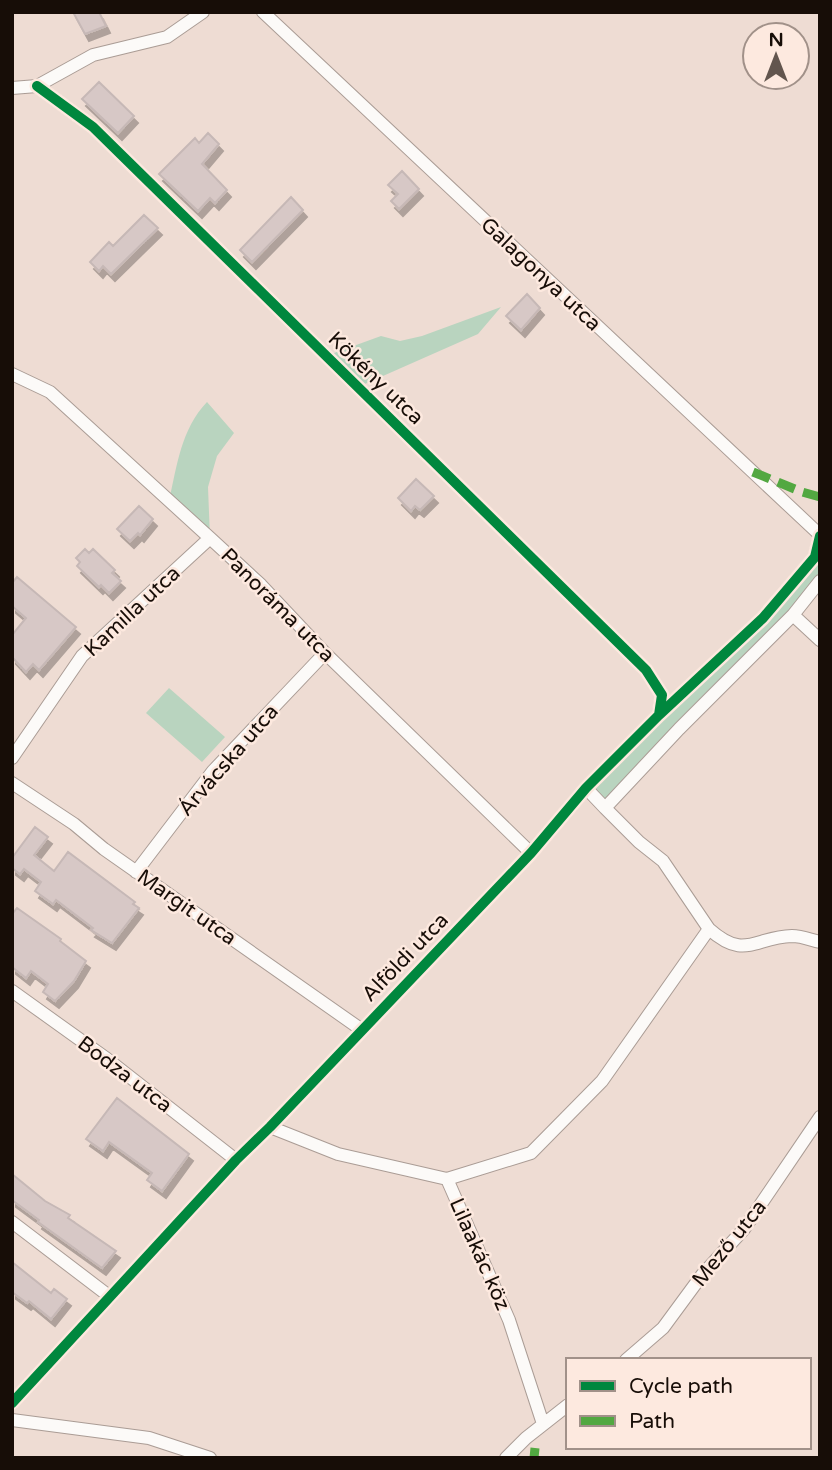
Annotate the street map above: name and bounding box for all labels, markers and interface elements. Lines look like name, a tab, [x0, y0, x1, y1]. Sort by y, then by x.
north arrow	[741, 21, 811, 91]
text: N	[768, 29, 784, 51]
street label: Galagonya utca	[475, 212, 606, 337]
street label: Kökény utca	[323, 327, 429, 430]
street label: Panoráma utca	[215, 543, 340, 668]
street label: Kamilla utca	[79, 561, 185, 662]
street label: Árvácska utca	[173, 699, 284, 821]
street label: Margit utca	[132, 864, 241, 951]
street label: Alföldi utca	[357, 908, 454, 1007]
street label: Bodza utca	[73, 1031, 177, 1118]
street label: Lilaakác köz	[444, 1194, 515, 1314]
street label: Mező utca	[687, 1195, 772, 1292]
legend	[566, 1358, 811, 1449]
text: Cycle path	[629, 1374, 733, 1399]
text: Path	[629, 1409, 675, 1434]

